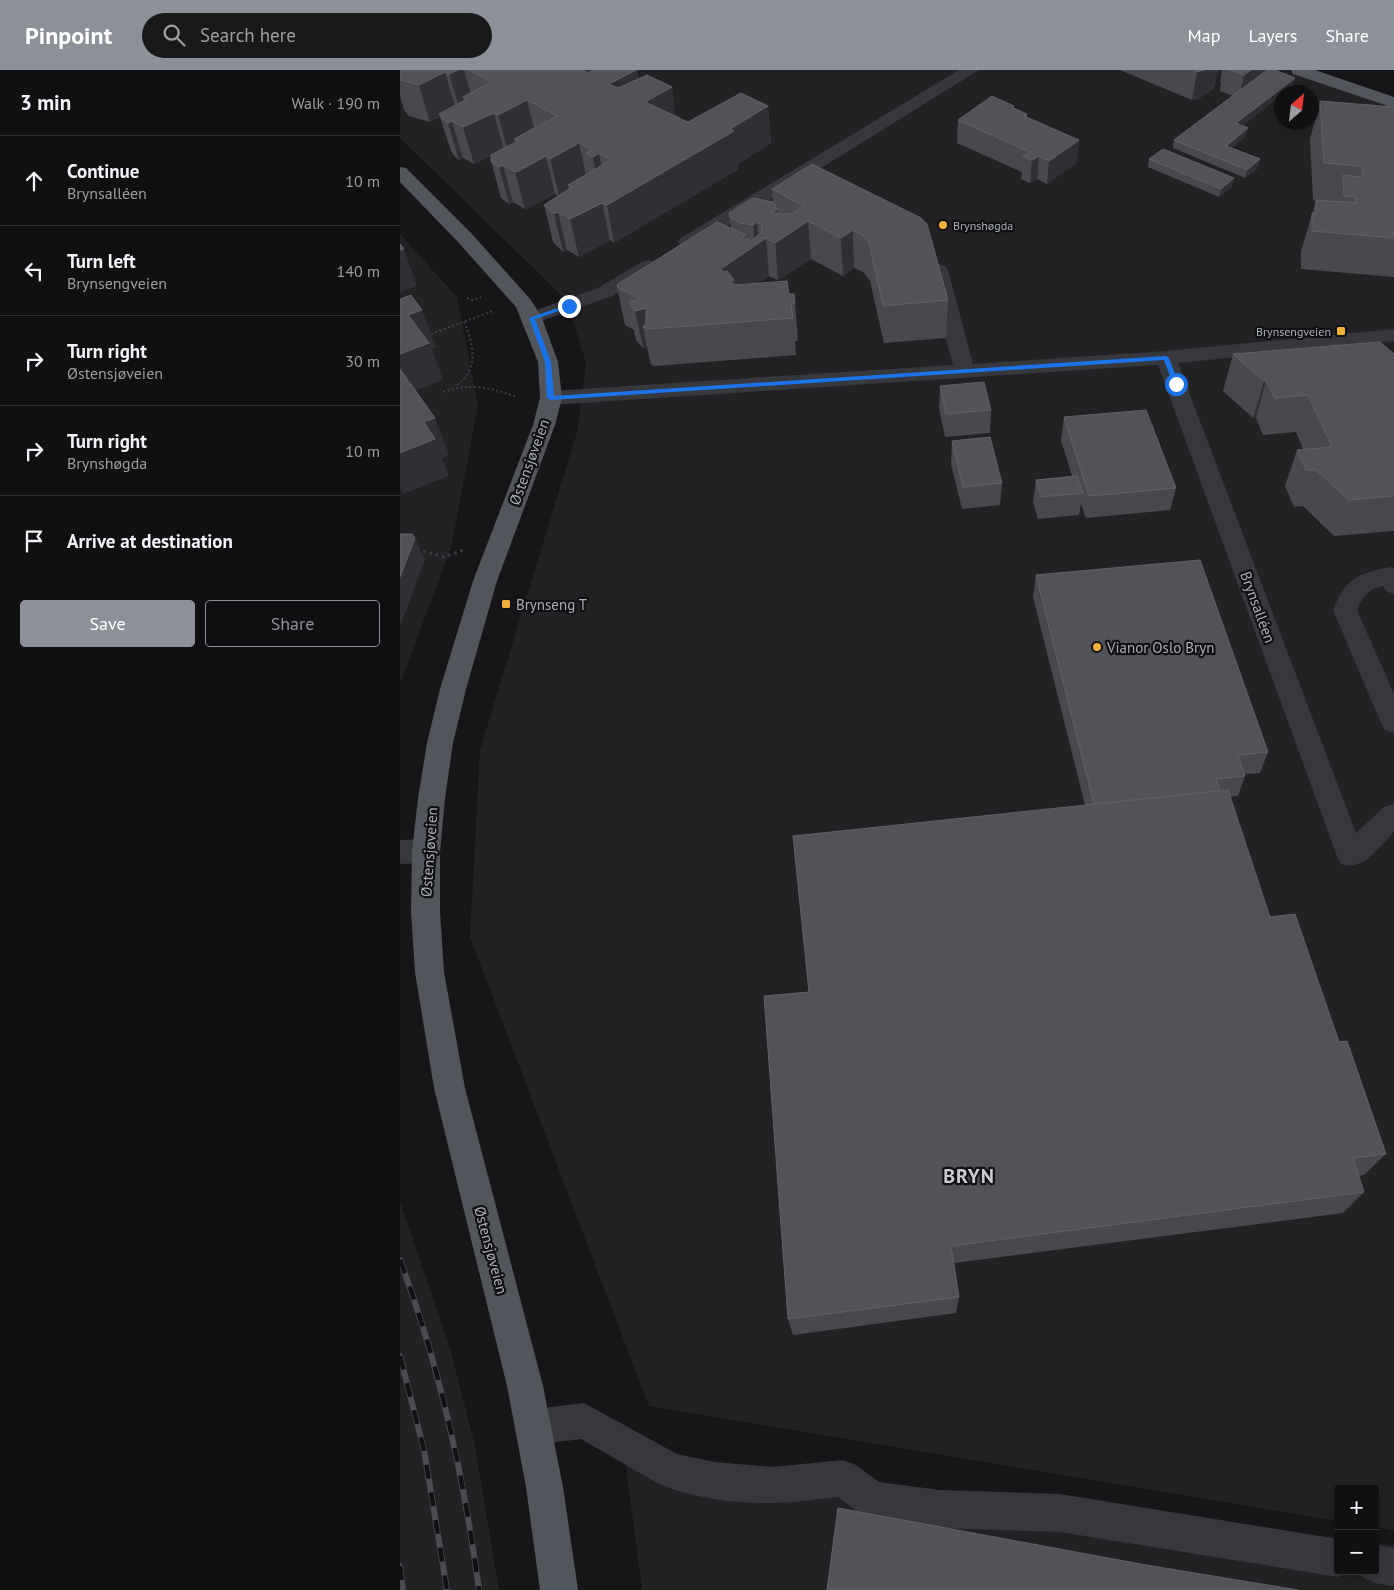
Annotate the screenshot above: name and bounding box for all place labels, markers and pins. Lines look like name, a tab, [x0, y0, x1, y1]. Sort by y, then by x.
place label: Brynshøgda	[953, 218, 1013, 233]
marker: Brynshøgda	[937, 219, 949, 231]
place label: Brynsengveien	[1256, 324, 1331, 339]
marker: Brynsengveien	[1335, 325, 1347, 337]
place label: Brynseng T	[516, 595, 588, 614]
marker: Brynseng T	[500, 598, 512, 610]
place label: Vianor Oslo Bryn	[1106, 638, 1214, 657]
marker: Vianor Oslo Bryn	[1091, 641, 1103, 653]

